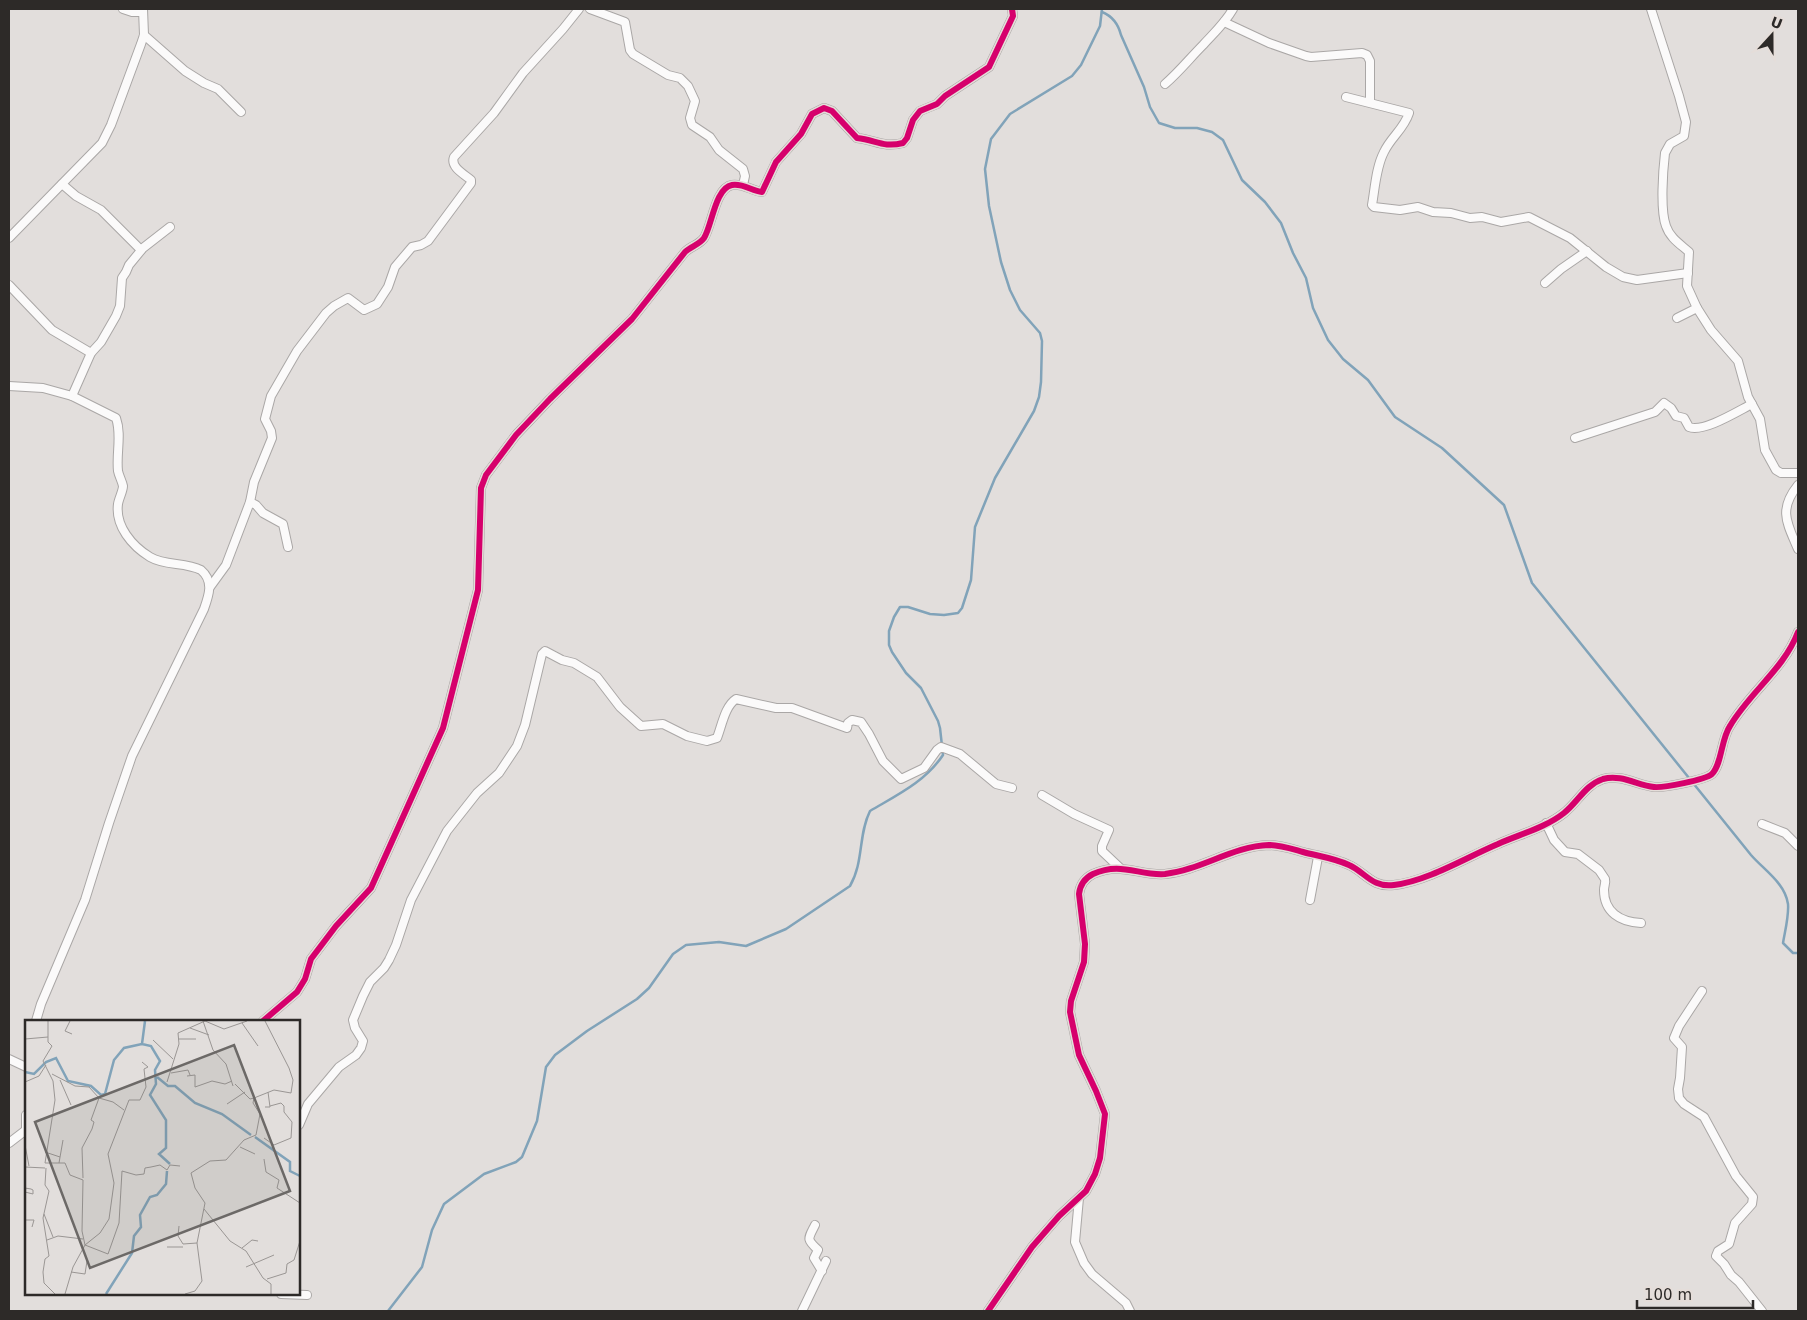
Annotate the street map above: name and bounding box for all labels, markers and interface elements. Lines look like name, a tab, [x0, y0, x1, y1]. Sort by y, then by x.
north arrow	[1747, 10, 1797, 60]
text: U	[1768, 13, 1785, 32]
inset map	[25, 1020, 300, 1295]
scale bar	[1637, 1278, 1753, 1310]
text: 100 m	[1644, 1286, 1692, 1304]

